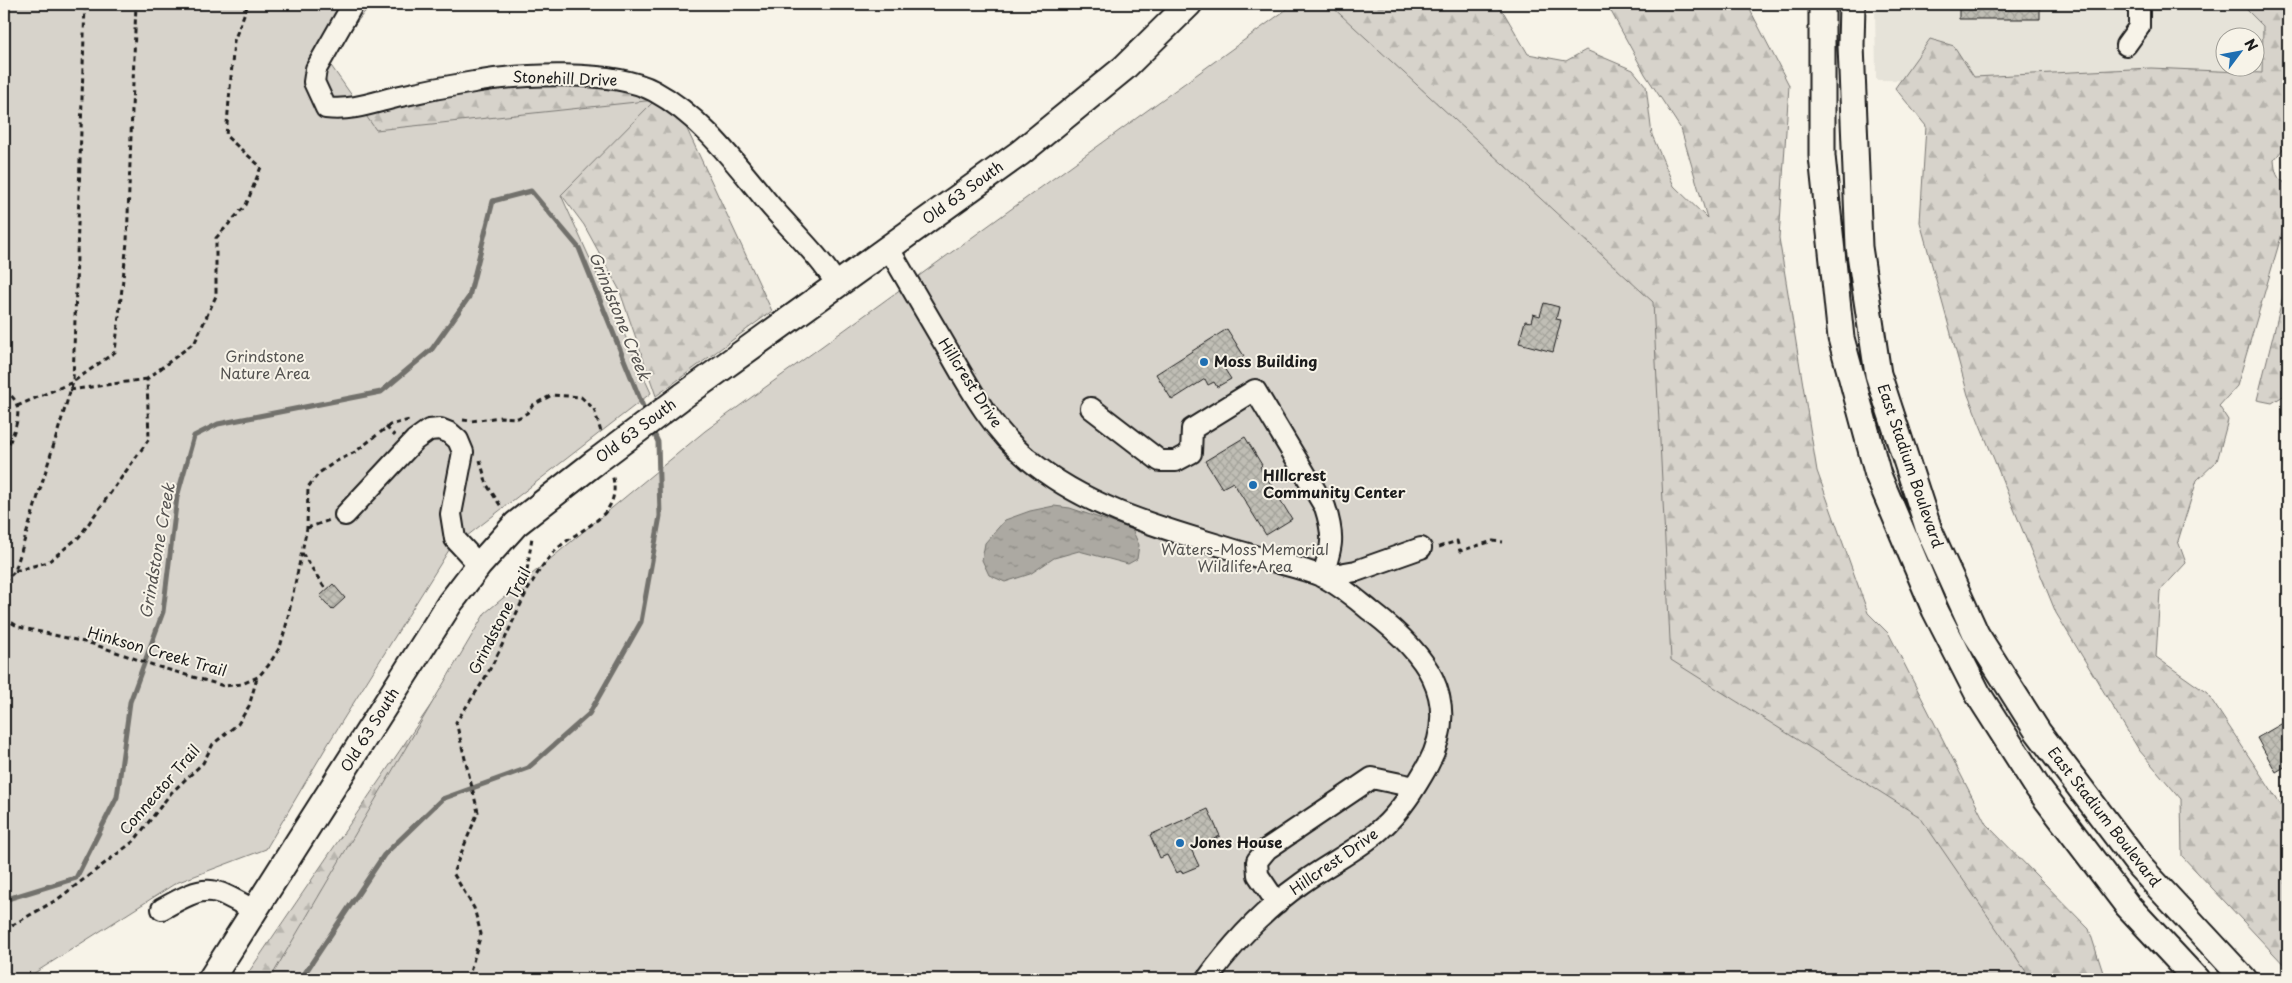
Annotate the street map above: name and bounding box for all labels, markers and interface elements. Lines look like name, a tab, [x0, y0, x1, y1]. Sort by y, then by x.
north arrow	[2214, 28, 2264, 78]
text: N	[2240, 35, 2263, 55]
street label: Stonehill Drive	[512, 64, 618, 91]
street label: Old 63 South	[917, 154, 1008, 229]
water label: Grindstone Creek	[584, 248, 658, 385]
street label: Hillcrest Drive	[933, 333, 1009, 432]
park label: Grindstone Nature Area	[220, 344, 311, 384]
place label: Moss Building	[1214, 349, 1317, 372]
marker: Moss Building	[1198, 356, 1210, 368]
street label: East Stadium Boulevard	[1873, 380, 1950, 551]
street label: Old 63 South	[590, 392, 680, 468]
place label: HIllcrest Community Center	[1263, 463, 1406, 503]
marker: HIllcrest Community Center	[1247, 479, 1259, 491]
water label: Grindstone Creek	[132, 480, 180, 620]
park label: Waters-Moss Memorial Wildlife Area	[1161, 537, 1329, 577]
street label: Grindstone Trail	[462, 563, 536, 678]
street label: Hinkson Creek Trail	[85, 620, 230, 681]
street label: Old 63 South	[334, 683, 404, 776]
street label: Connector Trail	[113, 739, 205, 839]
street label: East Stadium Boulevard	[2043, 741, 2167, 891]
street label: Hillcrest Drive	[1284, 822, 1382, 900]
place label: Jones House	[1190, 830, 1282, 853]
marker: Jones House	[1174, 837, 1186, 849]

